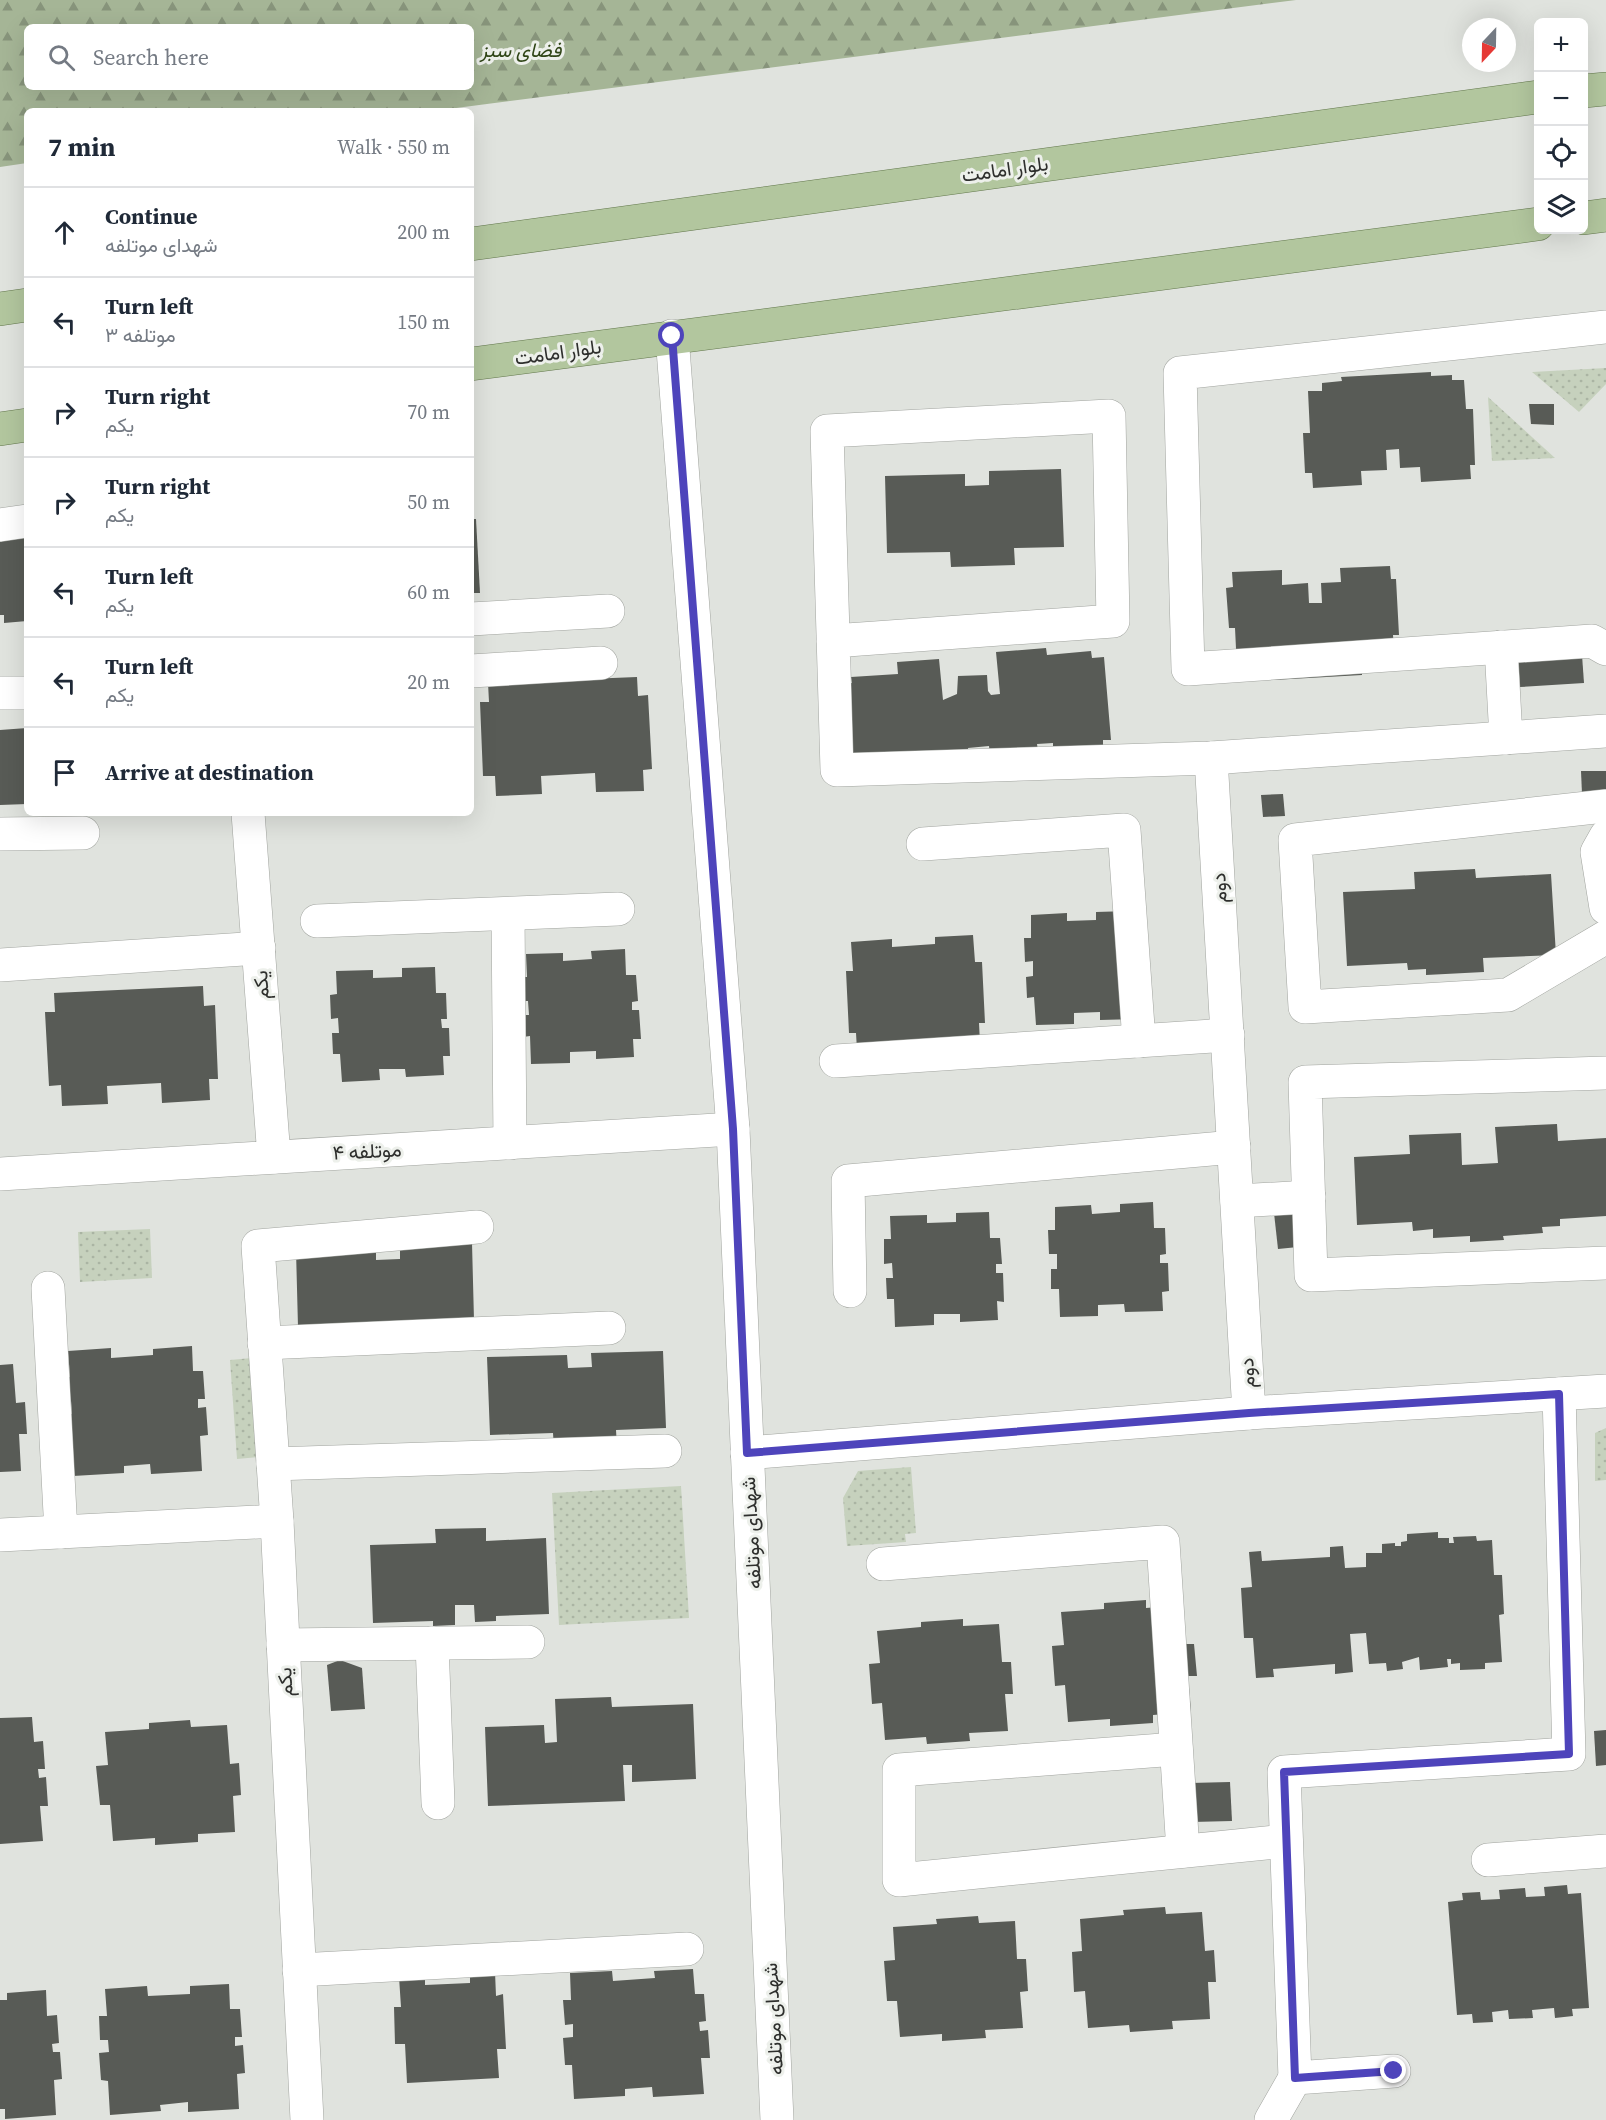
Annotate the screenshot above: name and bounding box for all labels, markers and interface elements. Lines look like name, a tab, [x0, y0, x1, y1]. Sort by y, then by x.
north arrow	[1462, 18, 1516, 72]
map controls	[1534, 18, 1588, 234]
button: +	[1534, 18, 1588, 72]
search box	[24, 24, 474, 90]
park label: فضای سبز	[479, 36, 562, 64]
icon: search	[45, 41, 78, 74]
text: Search here	[93, 42, 209, 72]
button: −	[1534, 72, 1588, 126]
button: locate	[1534, 126, 1588, 180]
text: 7 min	[48, 129, 115, 165]
text: Walk · 550 m	[337, 133, 450, 161]
street label: بلوار امامت	[960, 149, 1050, 189]
button: layers	[1534, 180, 1588, 234]
text: Continue	[105, 201, 198, 231]
icon: ahead	[48, 216, 81, 249]
text: 200 m	[397, 218, 450, 246]
text: شهدای موتلفه	[105, 231, 218, 259]
text: Turn left	[105, 291, 193, 321]
icon: left	[48, 306, 81, 339]
text: 150 m	[397, 308, 450, 336]
text: موتلفه ۳	[105, 321, 176, 349]
route start	[658, 322, 684, 348]
street label: بلوار امامت	[513, 332, 603, 372]
text: Turn right	[105, 381, 210, 411]
icon: right	[48, 396, 81, 429]
text: 70 m	[407, 398, 450, 426]
text: یکم	[105, 411, 134, 439]
text: Turn right	[105, 471, 210, 501]
icon: right	[48, 486, 81, 519]
text: 50 m	[407, 488, 450, 516]
text: یکم	[105, 501, 134, 529]
text: Turn left	[105, 561, 193, 591]
icon: left	[48, 576, 81, 609]
text: 60 m	[407, 578, 450, 606]
text: یکم	[105, 591, 134, 619]
text: Turn left	[105, 651, 193, 681]
icon: left	[48, 666, 81, 699]
text: 20 m	[407, 668, 450, 696]
text: یکم	[105, 681, 134, 709]
icon: arrive	[48, 756, 81, 789]
text: Arrive at destination	[105, 757, 314, 787]
street label: دوم	[1204, 872, 1234, 904]
street label: یکم	[246, 969, 276, 1001]
street label: موتلفه ۴	[332, 1135, 402, 1167]
street label: دوم	[1232, 1357, 1262, 1389]
street label: شهدای موتلفه	[734, 1476, 768, 1590]
street label: یکم	[270, 1667, 300, 1697]
street label: شهدای موتلفه	[756, 1962, 790, 2076]
route end	[1380, 2057, 1406, 2083]

